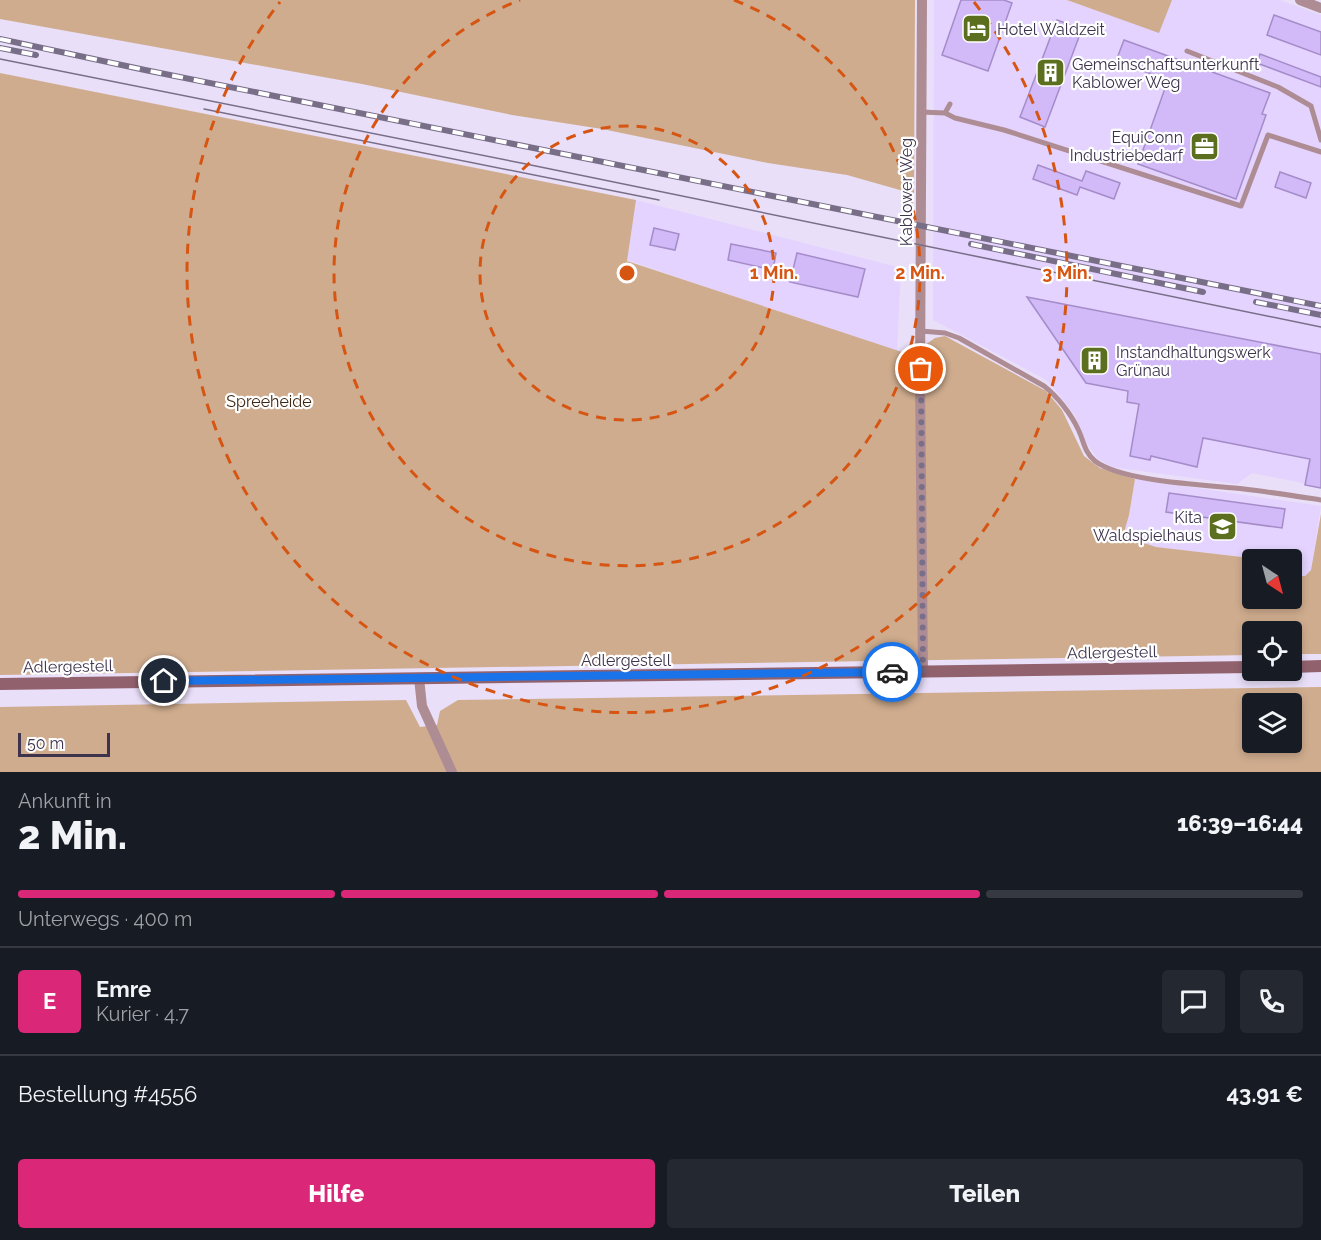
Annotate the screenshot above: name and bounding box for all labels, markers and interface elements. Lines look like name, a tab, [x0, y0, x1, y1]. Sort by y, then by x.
hotel icon: Hotel Waldzeit	[960, 13, 992, 45]
place label: Hotel Waldzeit	[997, 20, 1106, 39]
place label: Gemeinschaftsunterkunft Kablower Weg	[1072, 55, 1260, 92]
building icon: Gemeinschaftsunterkunft Kablower Weg	[1035, 57, 1067, 89]
place label: EquiConn Industriebedarf	[1070, 128, 1184, 165]
office icon: EquiConn Industriebedarf	[1188, 130, 1220, 162]
street label: Kablower Weg	[897, 138, 916, 246]
text: 1 Min.	[750, 262, 798, 283]
text: 2 Min.	[895, 262, 945, 283]
text: 3 Min.	[1042, 262, 1092, 283]
centre of rings	[617, 263, 637, 283]
pin	[895, 343, 946, 394]
place label: Instandhaltungswerk Grünau	[1116, 343, 1271, 380]
building icon: Instandhaltungswerk Grünau	[1079, 345, 1111, 377]
icon: bag	[904, 352, 937, 385]
park label: Spreeheide	[226, 392, 312, 411]
place label: Kita Waldspielhaus	[1093, 508, 1202, 545]
school or university icon: Kita Waldspielhaus	[1207, 510, 1239, 542]
north arrow	[1242, 549, 1302, 609]
map controls	[1242, 549, 1302, 753]
button: locate	[1242, 621, 1302, 681]
courier	[862, 642, 922, 702]
street label: Adlergestell	[1067, 642, 1158, 663]
street label: Adlergestell	[581, 651, 672, 670]
pin	[138, 655, 189, 706]
street label: Adlergestell	[23, 656, 114, 677]
icon: car	[876, 656, 909, 689]
icon: home	[147, 664, 180, 697]
button: layers	[1242, 693, 1302, 753]
scale bar	[18, 730, 110, 758]
text: 50 m	[27, 734, 64, 753]
text: Ankunft in	[18, 789, 112, 813]
text: 16:39–16:44	[1177, 810, 1303, 836]
text: 2 Min.	[18, 812, 127, 858]
text: Unterwegs · 400 m	[18, 907, 192, 931]
button: chat	[1162, 970, 1225, 1033]
button: phone	[1240, 970, 1303, 1033]
text: Emre	[96, 976, 151, 1002]
text: E	[43, 988, 56, 1014]
text: Kurier · 4.7	[96, 1002, 189, 1026]
text: Bestellung #4556	[18, 1081, 197, 1107]
text: 43.91 €	[1227, 1081, 1303, 1107]
button: Hilfe	[18, 1159, 655, 1228]
button: Teilen	[667, 1159, 1303, 1228]

